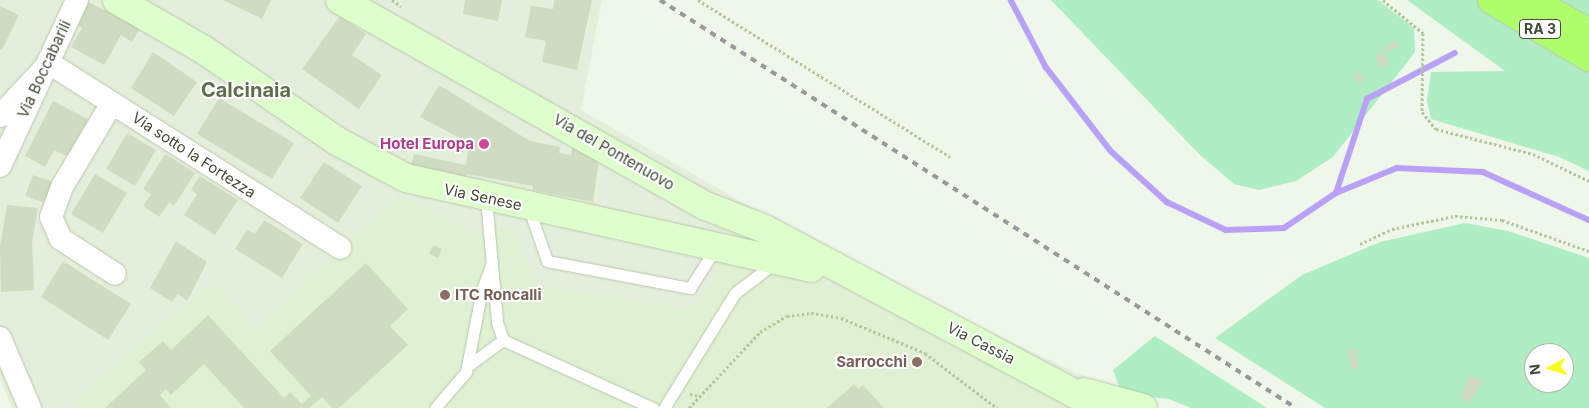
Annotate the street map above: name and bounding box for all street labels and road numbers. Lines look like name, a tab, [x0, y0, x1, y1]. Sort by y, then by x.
street label: Via Boccabarili	[14, 17, 74, 121]
road number: RA 3	[1519, 18, 1561, 40]
street label: Via sotto la Fortezza	[129, 108, 259, 202]
street label: Via del Pontenuovo	[550, 110, 678, 194]
street label: Via Senese	[442, 180, 524, 214]
street label: Via Cassia	[944, 318, 1018, 368]

